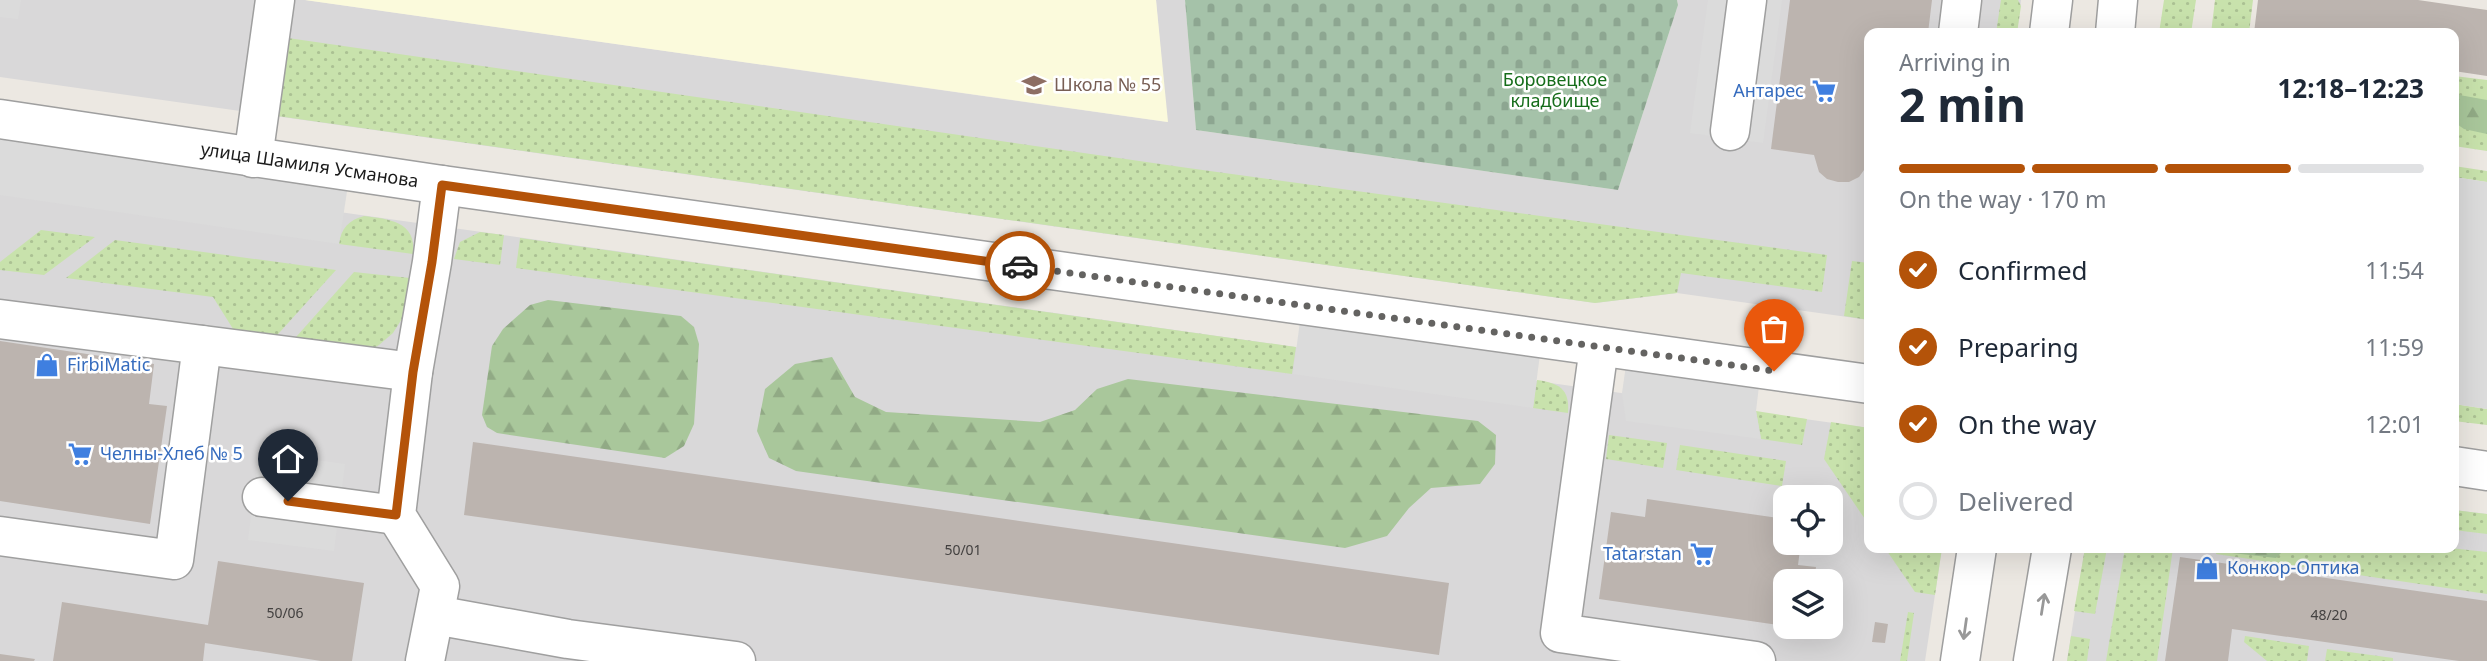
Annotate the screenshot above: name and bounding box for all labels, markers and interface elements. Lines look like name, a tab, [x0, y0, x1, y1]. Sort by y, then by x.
text: Arriving in	[1899, 46, 2011, 78]
park label: Боровецкое кладбище	[1503, 67, 1607, 112]
text: 12:18–12:23	[2277, 70, 2424, 106]
school or university icon: Школа № 55	[1020, 71, 1048, 99]
place label: Школа № 55	[1054, 72, 1161, 96]
text: 2 min	[1899, 73, 2026, 135]
supermarket icon: Антарес	[1810, 77, 1838, 105]
place label: Антарес	[1733, 78, 1804, 102]
street label: улица Шамиля Усманова	[199, 136, 420, 192]
text: On the way · 170 m	[1899, 183, 2106, 215]
courier	[985, 231, 1055, 301]
icon: car	[1001, 247, 1039, 285]
icon: check	[1899, 251, 1937, 289]
text: Confirmed	[1958, 252, 2088, 288]
text: 11:54	[2365, 254, 2424, 286]
pin	[1744, 299, 1804, 371]
icon: bag	[1755, 310, 1793, 348]
icon: check	[1899, 328, 1937, 366]
text: Preparing	[1958, 329, 2079, 365]
text: 11:59	[2365, 331, 2424, 363]
shop icon: FirbiMatic	[33, 351, 61, 379]
place label: FirbiMatic	[67, 352, 151, 376]
icon: check	[1899, 405, 1937, 443]
text: On the way	[1958, 406, 2096, 442]
text: 12:01	[2365, 408, 2424, 440]
pin	[258, 429, 318, 501]
supermarket icon: Челны-Хлеб № 5	[66, 440, 94, 468]
icon: home	[269, 440, 307, 478]
place label: Челны-Хлеб № 5	[100, 441, 243, 465]
text: Delivered	[1958, 483, 2074, 519]
map controls	[1773, 485, 1843, 639]
button: locate	[1773, 485, 1843, 555]
house number: 50/01	[944, 540, 982, 559]
supermarket icon: Tatarstan	[1688, 540, 1716, 568]
place label: Tatarstan	[1603, 541, 1682, 565]
shop icon: Конкор-Оптика	[2193, 554, 2221, 582]
place label: Конкор-Оптика	[2227, 555, 2360, 579]
button: layers	[1773, 569, 1843, 639]
one-way arrow	[2036, 594, 2049, 616]
house number: 50/06	[266, 603, 304, 622]
house number: 48/20	[2310, 605, 2348, 624]
one-way arrow	[1958, 617, 1971, 639]

